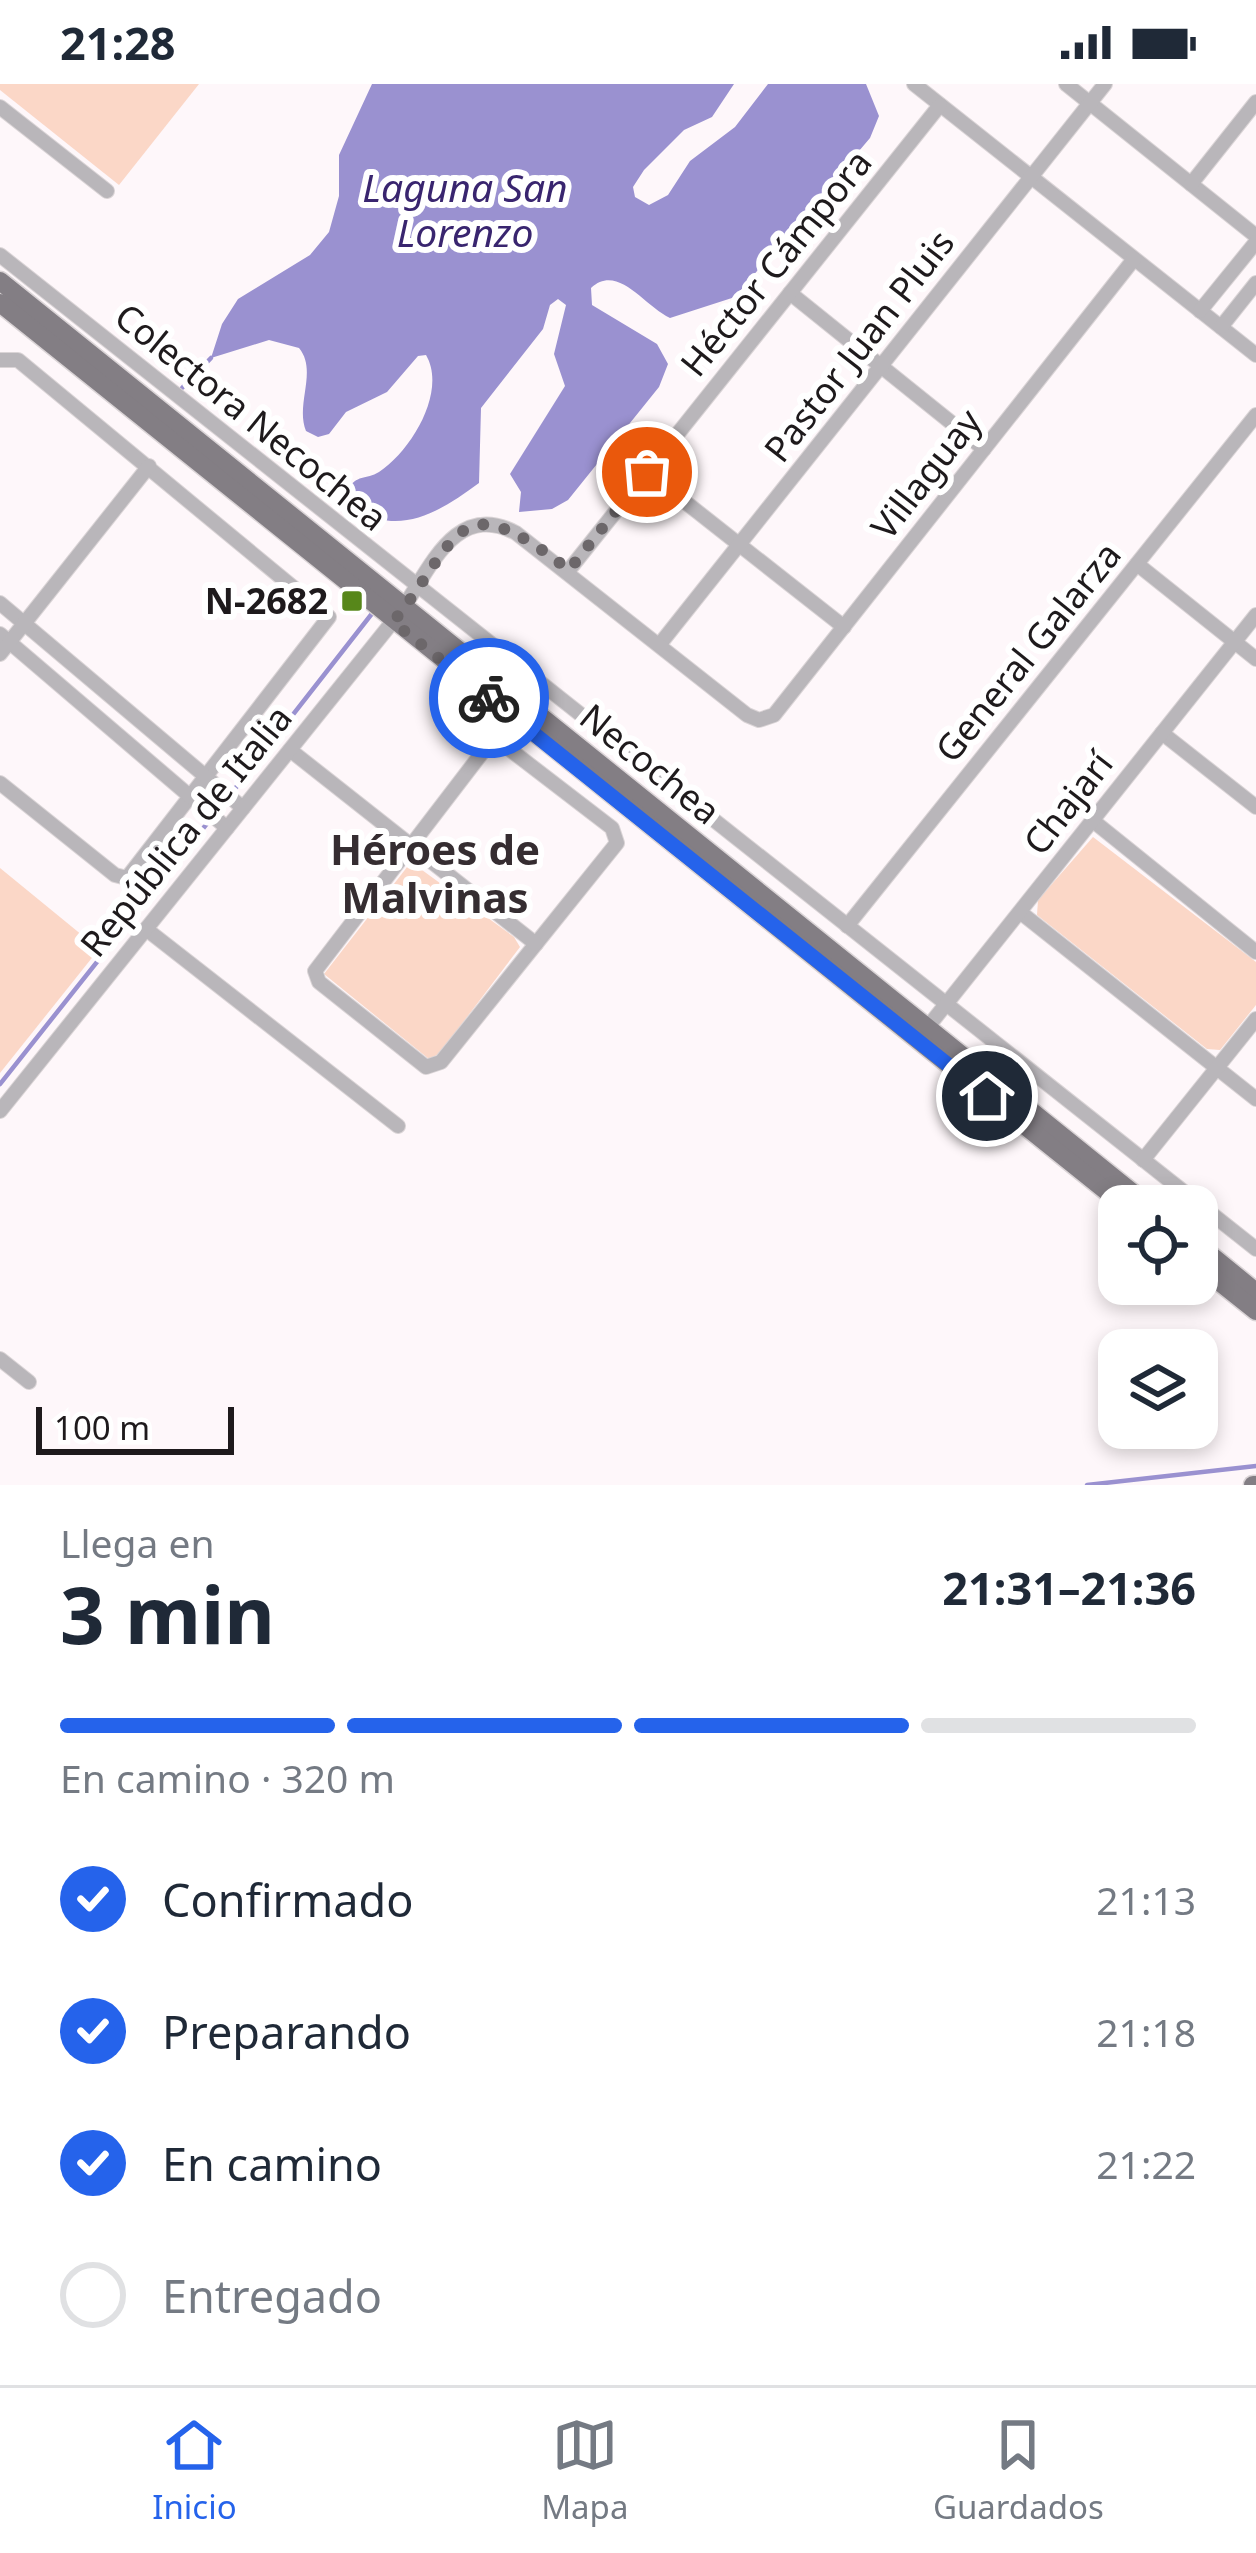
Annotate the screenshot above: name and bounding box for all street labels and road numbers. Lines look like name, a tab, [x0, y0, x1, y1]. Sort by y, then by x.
street label: Héctor Cámpora	[669, 139, 882, 386]
street label: Pastor Juan Pluis	[753, 220, 965, 472]
street label: Colectora Necochea	[105, 292, 398, 542]
street label: Villaguay	[859, 398, 992, 549]
street label: General Galarza	[924, 531, 1132, 772]
street label: Necochea	[570, 692, 731, 835]
street label: República de Italia	[69, 695, 302, 967]
street label: Chajarí	[1012, 740, 1124, 865]

